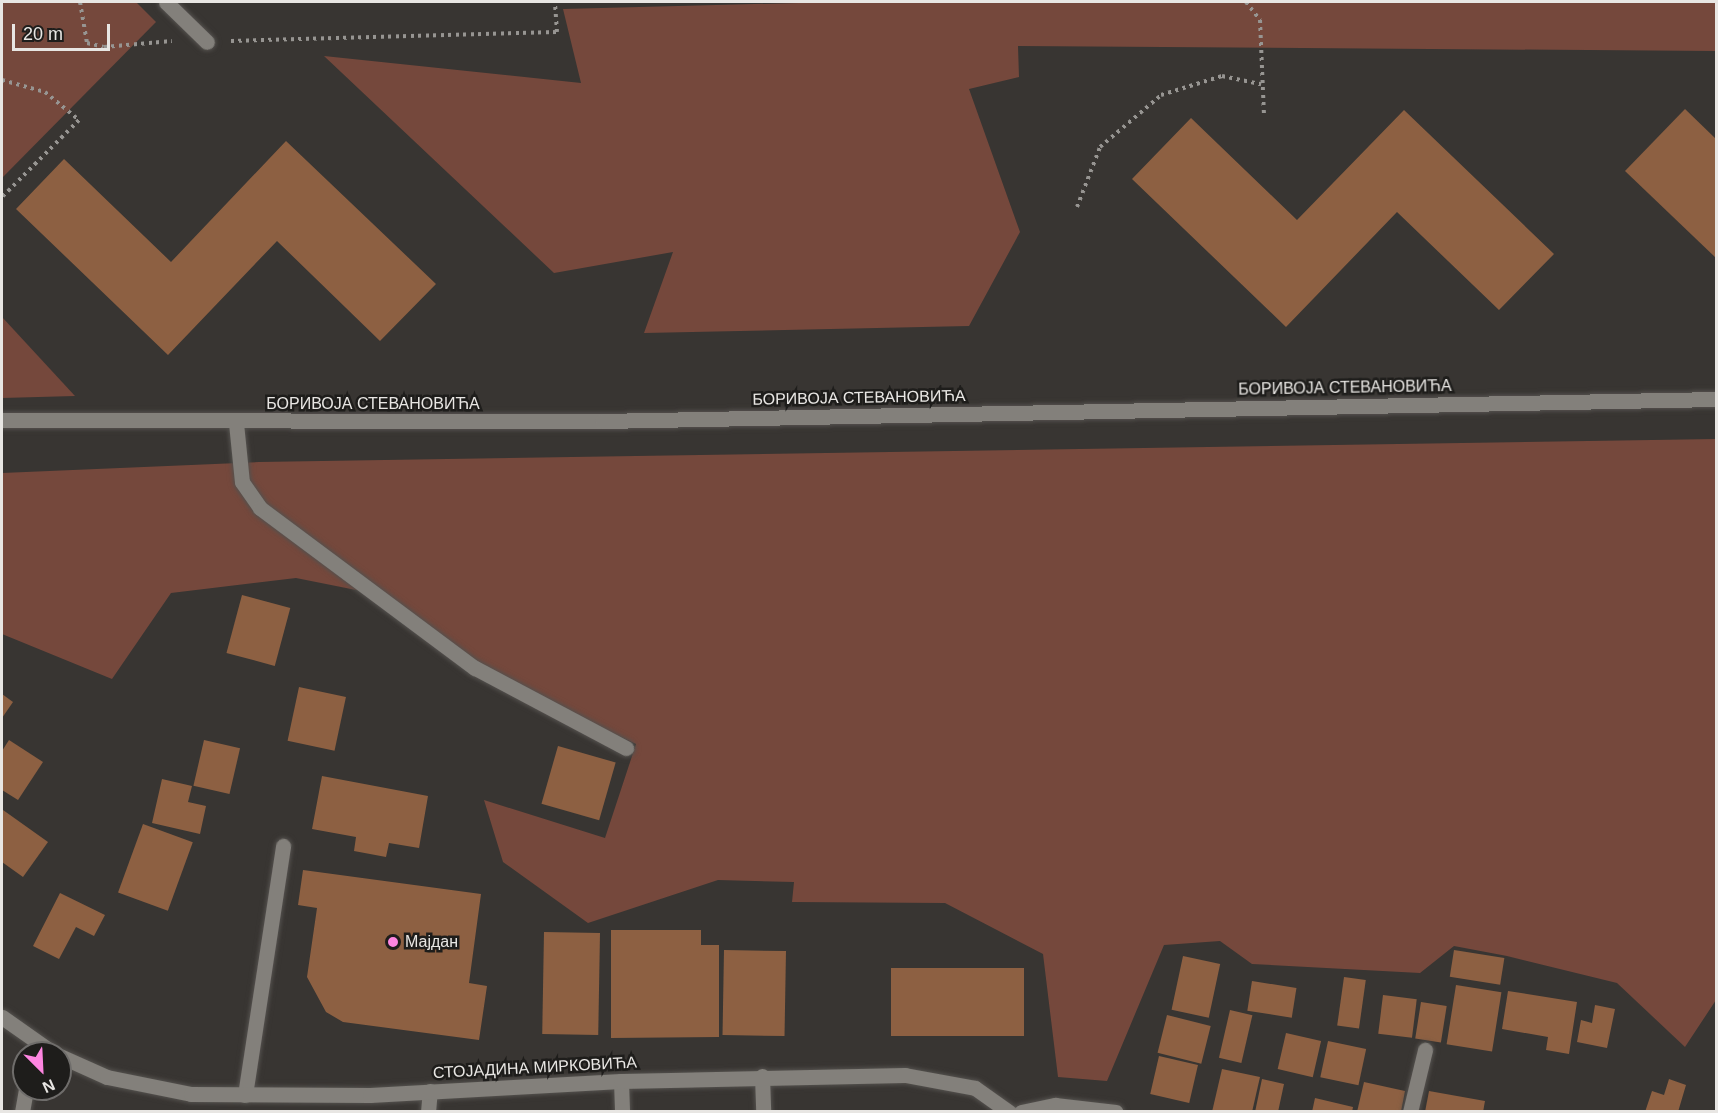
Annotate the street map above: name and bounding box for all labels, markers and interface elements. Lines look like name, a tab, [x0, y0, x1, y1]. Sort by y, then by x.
scale bar	[15, 12, 112, 50]
text: 20 m	[23, 24, 63, 44]
street label: БОРИВОЈА СТЕВАНОВИЋА	[1238, 377, 1452, 399]
street label: БОРИВОЈА СТЕВАНОВИЋА	[752, 387, 966, 409]
street label: БОРИВОЈА СТЕВАНОВИЋА	[266, 394, 480, 414]
place label: Мајдан	[405, 932, 458, 952]
marker: Мајдан	[386, 935, 400, 949]
north arrow	[12, 1041, 72, 1101]
street label: СТОЈАДИНА МИРКОВИЋА	[432, 1053, 638, 1083]
text: N	[40, 1076, 57, 1096]

